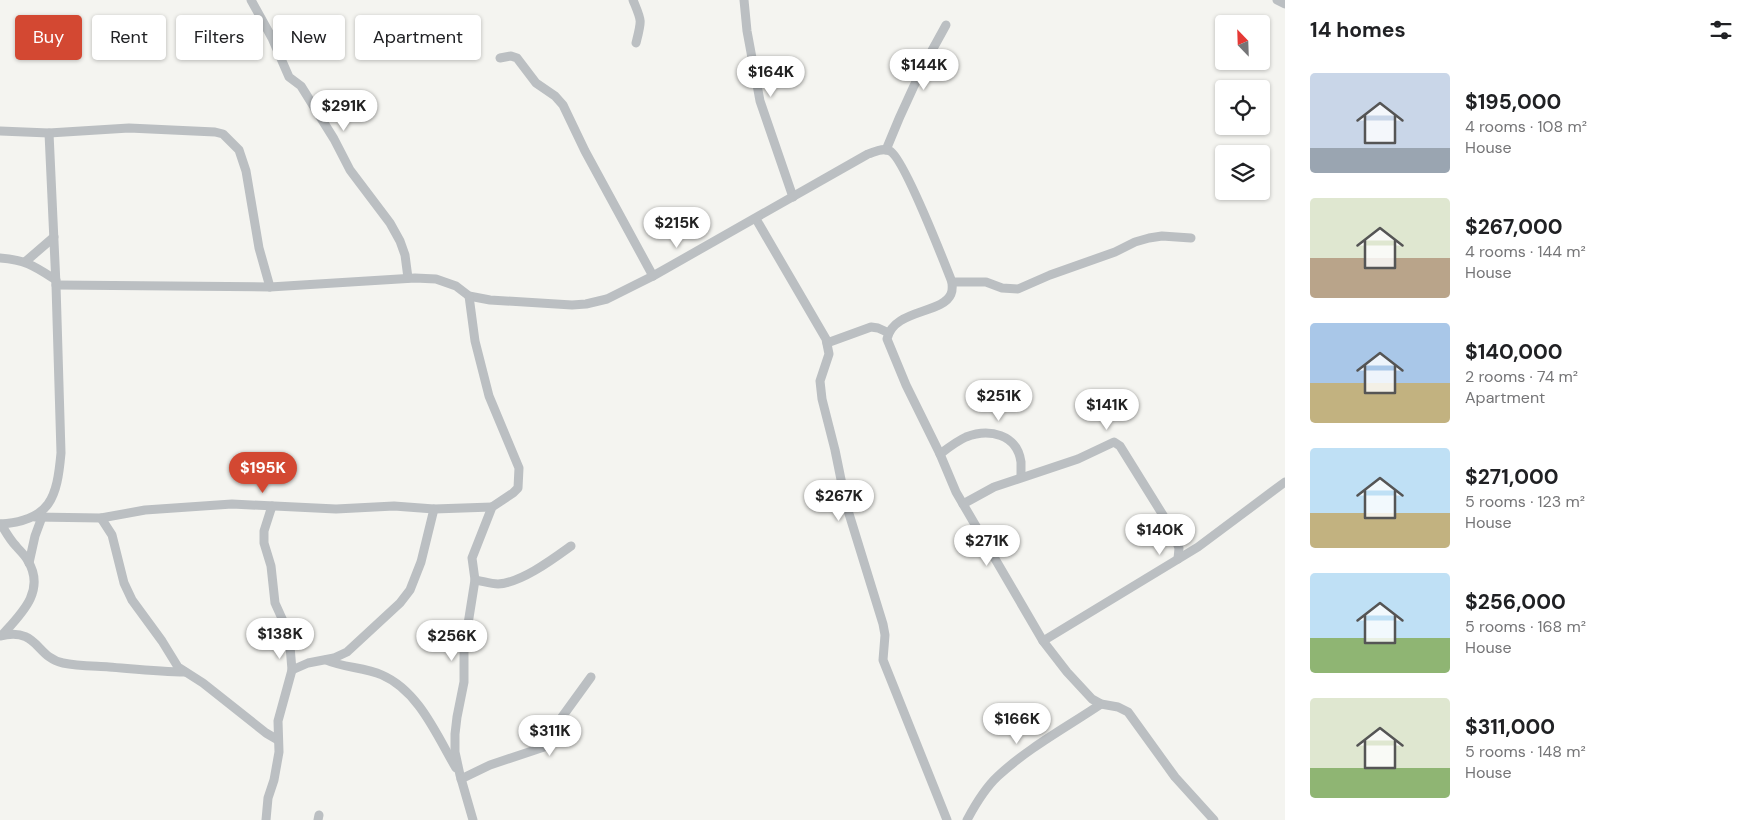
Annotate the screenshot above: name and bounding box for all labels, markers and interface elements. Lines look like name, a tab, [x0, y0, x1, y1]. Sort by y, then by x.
chip: Buy	[15, 15, 82, 60]
chip: Rent	[92, 15, 166, 60]
chip: Filters	[176, 15, 263, 60]
chip: New	[273, 15, 345, 60]
chip: Apartment	[355, 15, 481, 60]
north arrow	[1215, 15, 1270, 70]
map controls	[1215, 15, 1270, 200]
text: 14 homes	[1310, 16, 1406, 44]
icon: filters	[1707, 16, 1735, 44]
pin: $144K	[889, 48, 959, 91]
text: $144K	[901, 54, 947, 75]
pin: $164K	[736, 56, 806, 98]
text: $164K	[748, 61, 794, 82]
button: locate	[1215, 80, 1270, 135]
text: $195,000	[1465, 88, 1561, 116]
pin: $291K	[309, 90, 379, 132]
icon: home	[1350, 93, 1410, 153]
text: $291K	[321, 95, 367, 116]
text: 4 rooms · 108 m²	[1465, 116, 1587, 137]
text: House	[1465, 137, 1512, 158]
button: layers	[1215, 145, 1270, 200]
pin: $215K	[642, 206, 712, 249]
text: $215K	[654, 212, 700, 233]
text: $267,000	[1465, 213, 1563, 241]
icon: home	[1350, 218, 1410, 278]
text: 4 rooms · 144 m²	[1465, 241, 1586, 262]
text: House	[1465, 262, 1512, 283]
text: $140,000	[1465, 338, 1563, 366]
icon: home	[1350, 343, 1410, 403]
text: 2 rooms · 74 m²	[1465, 366, 1578, 387]
pin: $251K	[964, 380, 1034, 422]
text: $251K	[976, 385, 1022, 406]
text: Apartment	[1465, 387, 1545, 408]
pin: $141K	[1072, 388, 1142, 431]
text: $141K	[1086, 394, 1128, 415]
pin: $195K	[228, 452, 298, 494]
text: $195K	[240, 457, 286, 478]
text: $271,000	[1465, 463, 1559, 491]
icon: home	[1350, 468, 1410, 528]
pin: $267K	[804, 480, 874, 522]
text: $267K	[815, 485, 863, 506]
text: 5 rooms · 123 m²	[1465, 491, 1585, 512]
text: House	[1465, 512, 1512, 533]
pin: $140K	[1125, 514, 1195, 556]
text: $140K	[1136, 519, 1184, 540]
pin: $271K	[952, 524, 1022, 567]
text: $271K	[965, 530, 1009, 551]
text: $256,000	[1465, 588, 1566, 616]
icon: home	[1350, 593, 1410, 653]
text: 5 rooms · 168 m²	[1465, 616, 1586, 637]
pin: $138K	[245, 618, 315, 660]
pin: $256K	[417, 620, 487, 662]
text: $138K	[257, 623, 303, 644]
text: $256K	[427, 625, 477, 646]
text: House	[1465, 637, 1512, 658]
pin: $166K	[982, 702, 1052, 745]
text: $166K	[994, 708, 1040, 729]
text: $311,000	[1465, 713, 1555, 741]
pin: $311K	[515, 714, 585, 757]
icon: home	[1350, 718, 1410, 778]
text: $311K	[529, 720, 571, 741]
text: 5 rooms · 148 m²	[1465, 741, 1586, 762]
text: House	[1465, 762, 1512, 783]

